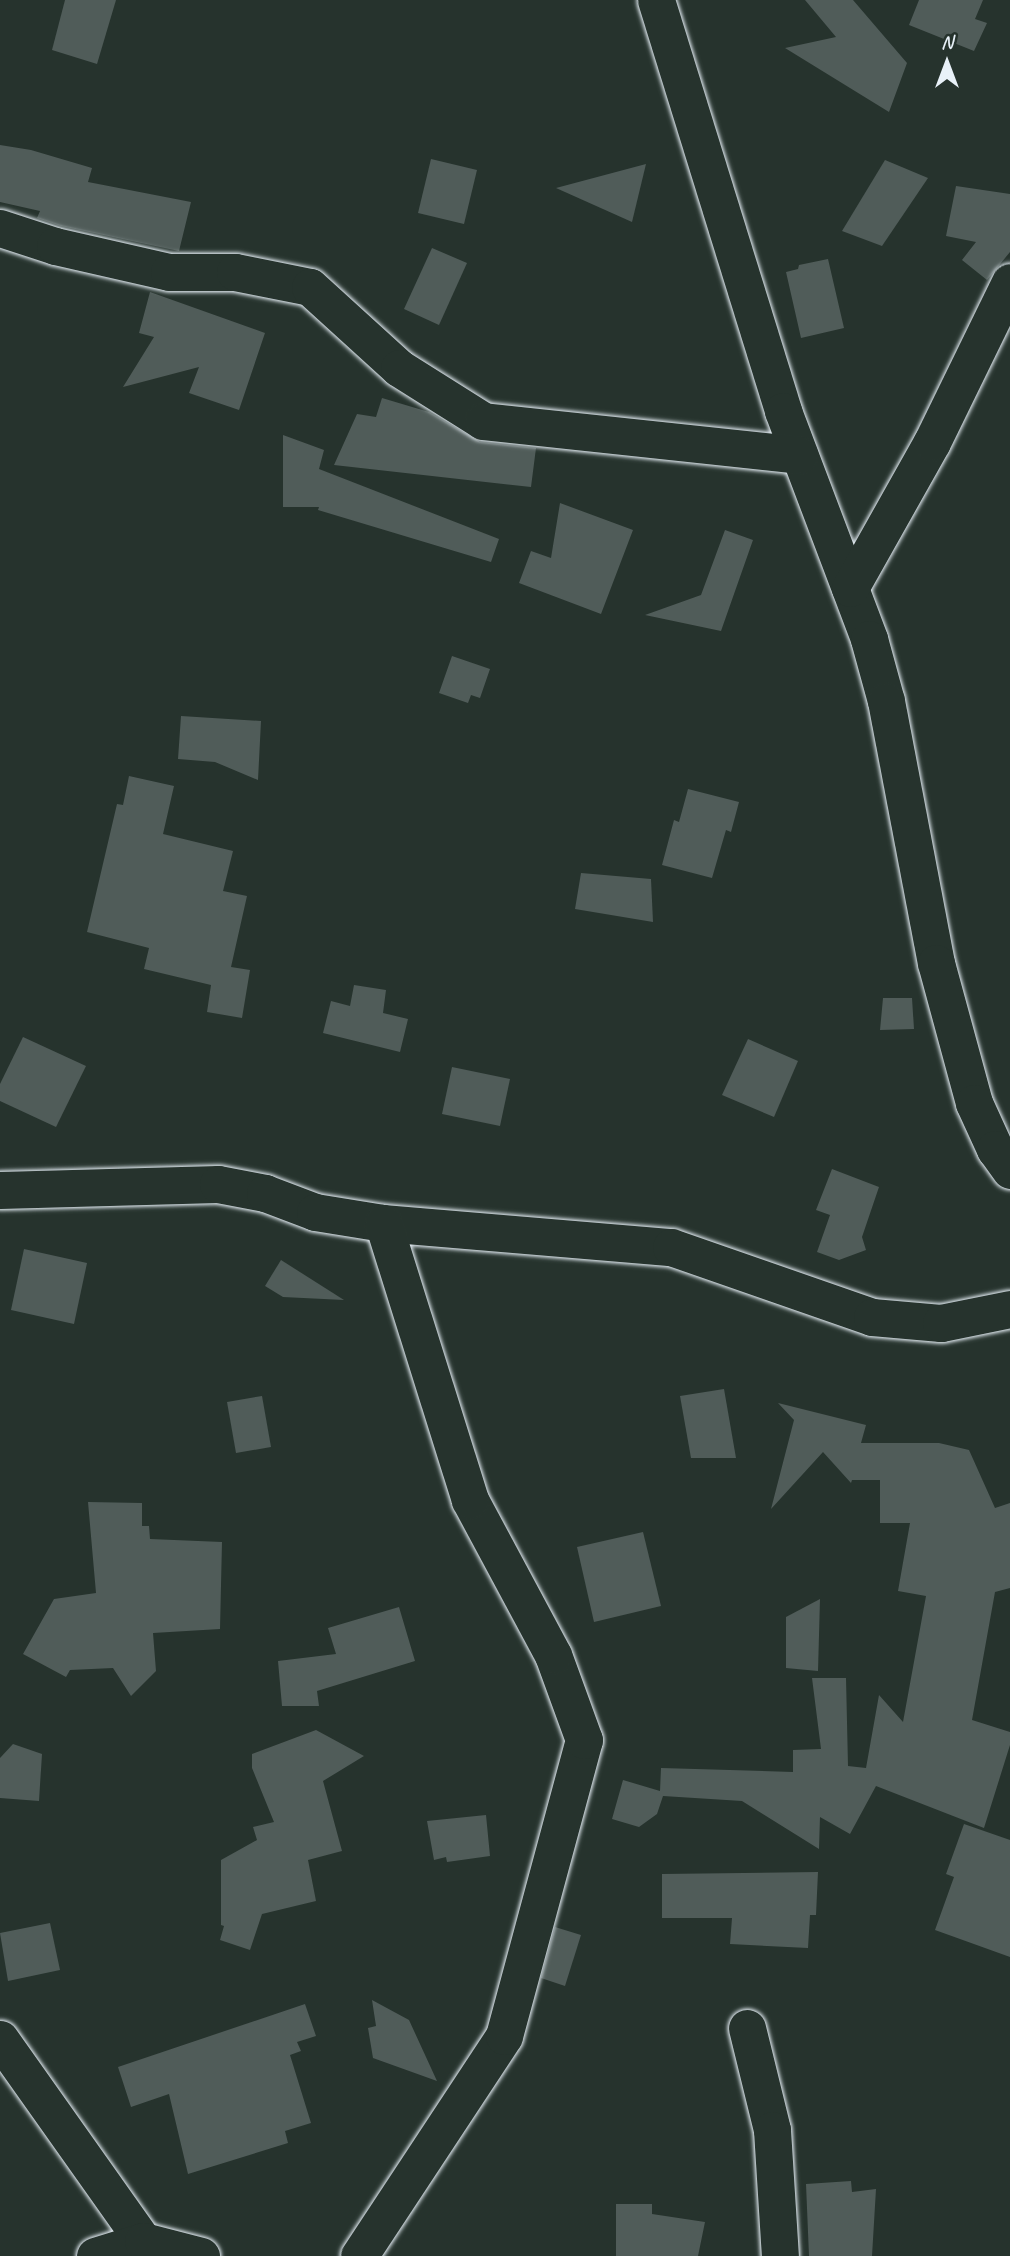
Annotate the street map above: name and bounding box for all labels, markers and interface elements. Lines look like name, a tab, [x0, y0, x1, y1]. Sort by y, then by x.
north arrow	[912, 28, 982, 98]
text: N	[941, 30, 953, 54]

